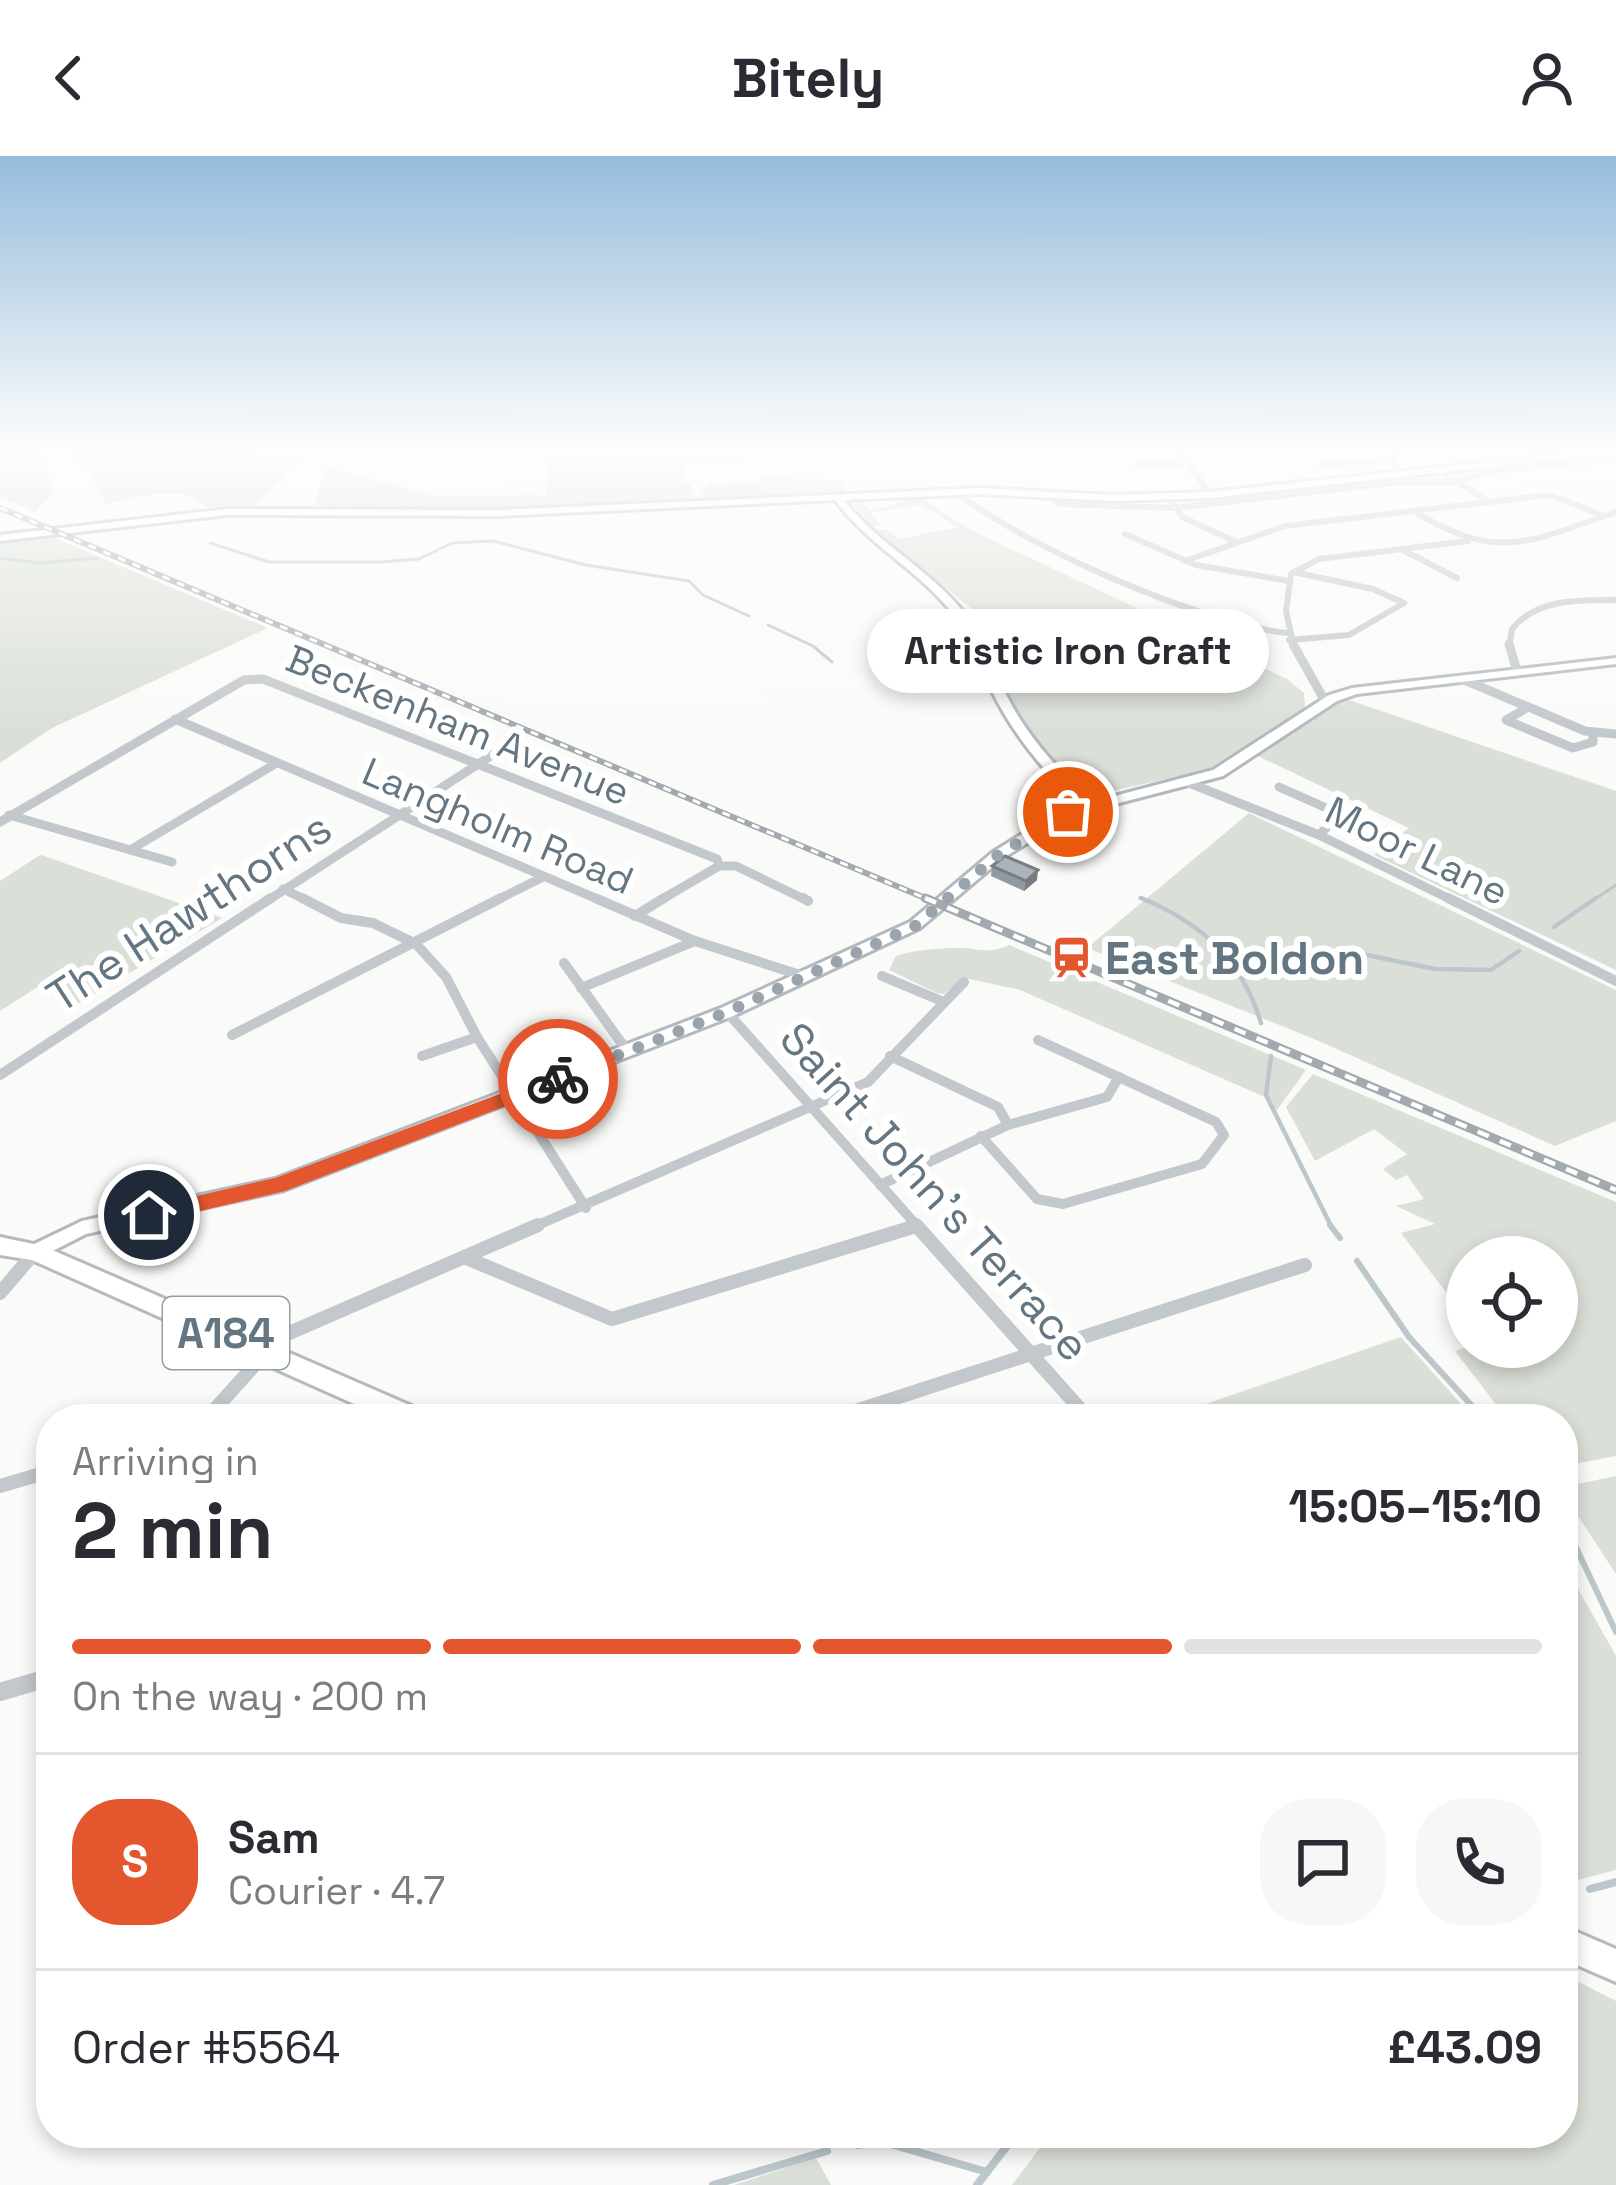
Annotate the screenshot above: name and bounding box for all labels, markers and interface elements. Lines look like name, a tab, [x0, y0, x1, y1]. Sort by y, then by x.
text: Bitely	[732, 44, 884, 113]
icon: back	[36, 45, 102, 111]
icon: person	[1514, 45, 1580, 111]
callout: Artistic Iron Craft	[867, 608, 1269, 692]
text: Artistic Iron Craft	[904, 626, 1232, 675]
street label: Beckenham Avenue	[279, 634, 637, 816]
street label: Langholm Road	[355, 747, 641, 905]
pin	[1017, 761, 1119, 863]
icon: bag	[1035, 779, 1101, 845]
street label: Moor Lane	[1318, 786, 1516, 916]
street label: The Hawthorns	[36, 799, 342, 1025]
place label: East Boldon	[1105, 930, 1364, 987]
station icon: East Boldon	[1048, 935, 1094, 981]
street label: Saint John's Terrace	[768, 1011, 1102, 1373]
courier	[498, 1019, 618, 1139]
icon: bike	[525, 1046, 591, 1112]
pin	[98, 1164, 200, 1266]
icon: home	[116, 1182, 182, 1248]
map controls	[1446, 1236, 1578, 1368]
button: locate	[1446, 1236, 1578, 1368]
road number: A184	[163, 1297, 289, 1369]
text: Arriving in	[72, 1437, 259, 1486]
text: 15:05–15:10	[1289, 1478, 1542, 1535]
text: 2 min	[72, 1481, 274, 1581]
text: On the way · 200 m	[72, 1672, 428, 1721]
button: chat	[1260, 1799, 1386, 1925]
button: phone	[1416, 1799, 1542, 1925]
text: Sam	[228, 1809, 320, 1866]
text: S	[121, 1833, 149, 1890]
text: Courier · 4.7	[228, 1866, 445, 1915]
text: Order #5564	[72, 2019, 340, 2076]
text: £43.09	[1387, 2019, 1542, 2076]

